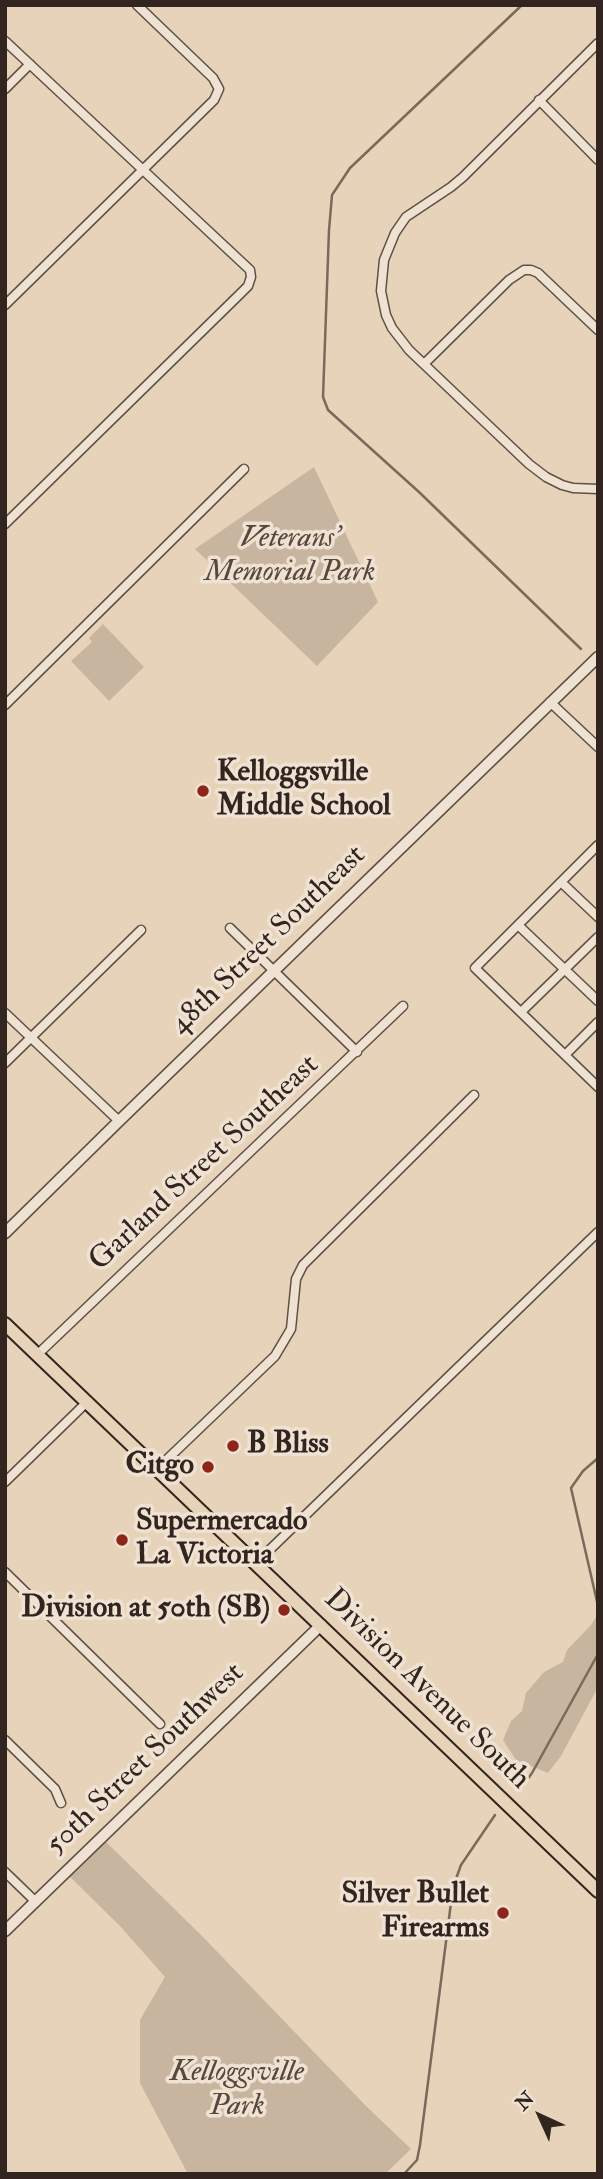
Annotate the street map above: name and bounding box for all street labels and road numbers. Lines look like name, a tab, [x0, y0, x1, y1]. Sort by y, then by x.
street label: 48th Street Southeast	[164, 839, 374, 1043]
street label: Garland Street Southeast	[83, 1048, 327, 1280]
street label: Division Avenue South	[315, 1582, 537, 1798]
street label: 50th Street Southwest	[40, 1656, 252, 1864]

